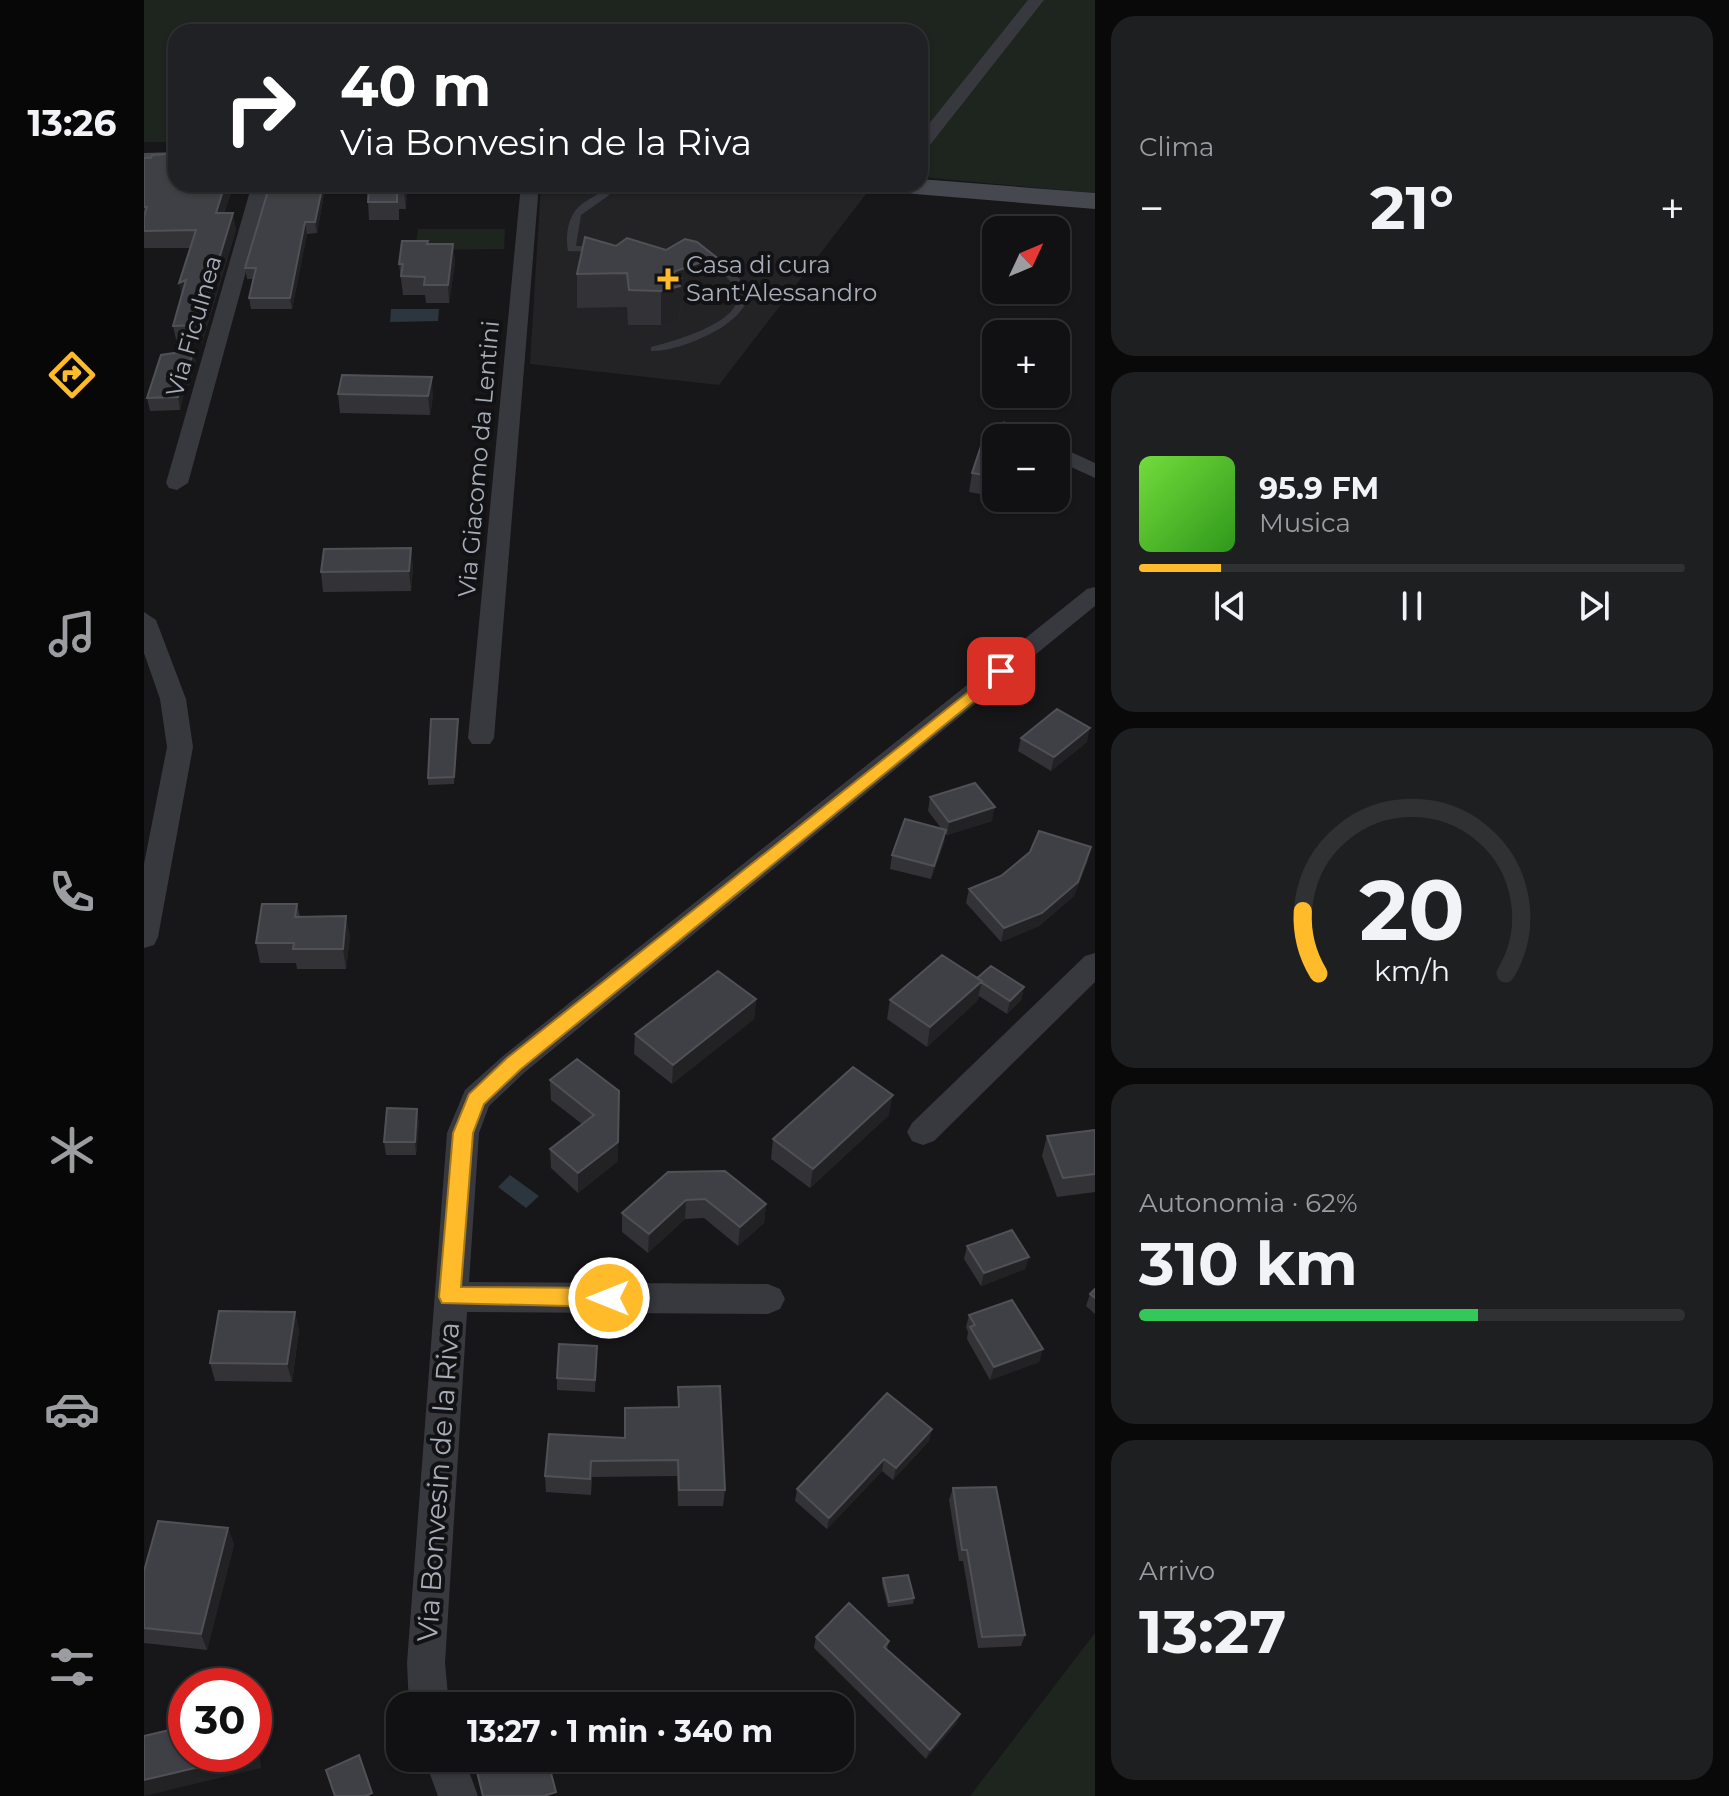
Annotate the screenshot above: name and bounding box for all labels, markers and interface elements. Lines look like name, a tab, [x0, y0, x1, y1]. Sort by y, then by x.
text: 40 m	[340, 52, 491, 120]
icon: right	[208, 56, 312, 160]
text: 13:26	[27, 101, 117, 145]
text: Via Bonvesin de la Riva	[340, 120, 752, 164]
text: Clima	[1139, 131, 1214, 163]
text: 21°	[1370, 171, 1454, 244]
text: −	[1139, 181, 1164, 235]
text: +	[1660, 181, 1685, 235]
north arrow	[982, 216, 1070, 304]
map controls	[982, 216, 1070, 512]
place label: Casa di cura Sant'Alessandro	[686, 250, 877, 307]
street label: Via Ficulnea	[160, 252, 228, 400]
marker: Casa di cura Sant'Alessandro	[657, 268, 679, 290]
street label: Via Giacomo da Lentini	[452, 319, 505, 599]
button: +	[982, 320, 1070, 408]
icon: directions	[44, 347, 100, 403]
button: −	[982, 424, 1070, 512]
text: 95.9 FM	[1259, 470, 1379, 507]
text: Musica	[1259, 507, 1351, 539]
icon: previous	[1208, 584, 1252, 628]
icon: pause	[1390, 584, 1434, 628]
icon: next	[1572, 584, 1616, 628]
icon: music	[44, 606, 100, 662]
pin	[967, 637, 1035, 705]
icon: arrive	[979, 649, 1023, 693]
text: 20	[1359, 859, 1465, 961]
icon: phone	[44, 864, 100, 920]
text: km/h	[1374, 953, 1450, 988]
icon: climate	[44, 1122, 100, 1178]
text: Autonomia · 62%	[1139, 1187, 1358, 1219]
text: 310 km	[1139, 1227, 1358, 1300]
position arrow	[567, 1256, 651, 1340]
street label: Via Bonvesin de la Riva	[410, 1321, 466, 1643]
icon: car	[44, 1381, 100, 1437]
text: Arrivo	[1139, 1555, 1215, 1587]
text: 13:27	[1139, 1595, 1286, 1668]
icon: filters	[44, 1639, 100, 1695]
speed limit sign: 30	[168, 1668, 272, 1772]
text: 13:27 · 1 min · 340 m	[467, 1713, 773, 1750]

